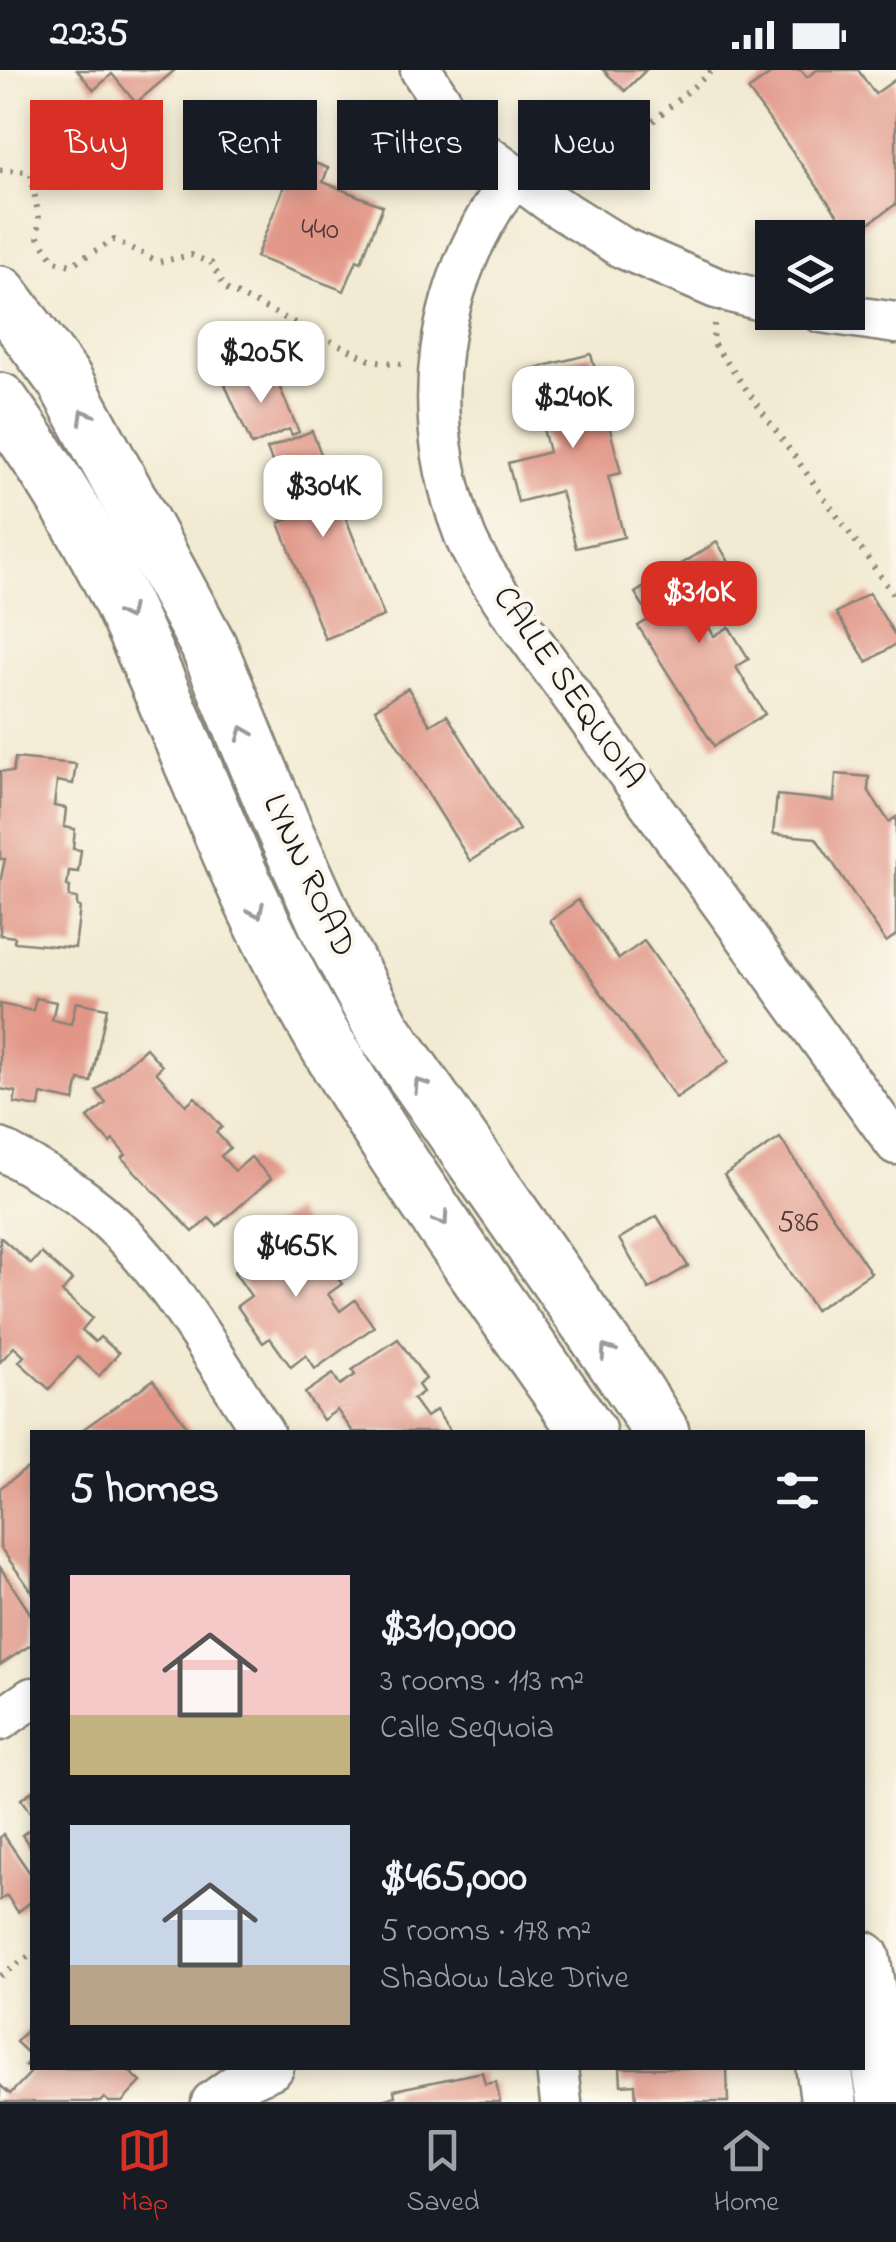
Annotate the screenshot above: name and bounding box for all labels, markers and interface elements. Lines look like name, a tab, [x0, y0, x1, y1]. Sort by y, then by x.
text: 22:35	[50, 7, 128, 63]
chip: Buy	[30, 100, 163, 190]
chip: Rent	[183, 100, 317, 190]
chip: Filters	[337, 100, 498, 190]
chip: New	[518, 100, 650, 190]
house number: 440	[301, 209, 339, 253]
map controls	[755, 220, 865, 330]
button: layers	[755, 220, 865, 330]
pin: $205K	[191, 321, 331, 406]
text: $205K	[220, 330, 302, 377]
pin: $240K	[503, 366, 643, 451]
text: $240K	[534, 375, 612, 422]
one-way arrow	[78, 409, 98, 427]
pin: $304K	[253, 455, 393, 540]
text: $304K	[285, 464, 361, 511]
pin: $310K	[629, 561, 769, 646]
text: $310K	[663, 570, 735, 617]
street label: CALLE SEQUOIA	[479, 576, 657, 800]
one-way arrow	[114, 603, 134, 621]
one-way arrow	[236, 725, 256, 743]
street label: LYNN ROAD	[248, 786, 368, 966]
one-way arrow	[245, 901, 265, 919]
one-way arrow	[414, 1078, 433, 1096]
house number: 586	[777, 1202, 819, 1246]
one-way arrow	[430, 1208, 448, 1227]
pin: $465K	[226, 1215, 366, 1300]
text: $465K	[256, 1224, 336, 1271]
one-way arrow	[601, 1344, 619, 1362]
text: 5 homes	[70, 1460, 219, 1521]
icon: filters	[770, 1463, 825, 1518]
text: $310,000	[380, 1598, 516, 1659]
icon: home	[150, 1615, 270, 1735]
text: 3 rooms · 113 m²	[380, 1659, 584, 1706]
text: Calle Sequoia	[380, 1706, 554, 1753]
text: $465,000	[380, 1848, 527, 1909]
icon: home	[150, 1865, 270, 1985]
text: 5 rooms · 178 m²	[380, 1909, 591, 1956]
text: Shadow Lake Drive	[380, 1956, 629, 2003]
tab: Map	[117, 2123, 172, 2224]
tab: Saved	[406, 2123, 479, 2224]
tab: Home	[714, 2123, 779, 2224]

